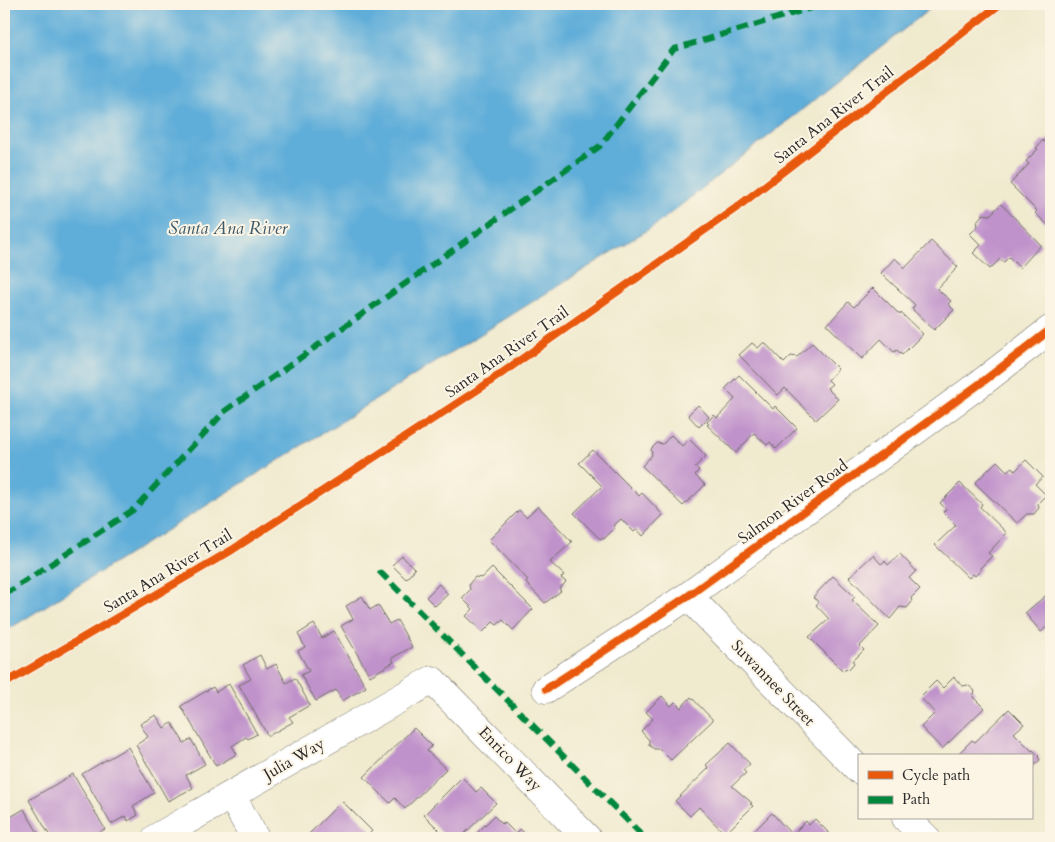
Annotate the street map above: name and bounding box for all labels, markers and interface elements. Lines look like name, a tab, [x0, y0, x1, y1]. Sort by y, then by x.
street label: Santa Ana River Trail	[770, 61, 898, 169]
water label: Santa Ana River	[168, 216, 289, 241]
street label: Santa Ana River Trail	[441, 301, 573, 403]
street label: Salmon River Road	[734, 454, 853, 549]
street label: Santa Ana River Trail	[100, 524, 236, 618]
street label: Suwannee Street	[726, 635, 820, 731]
street label: Enrico Way	[473, 722, 547, 797]
street label: Julia Way	[258, 732, 329, 786]
legend	[858, 754, 1032, 820]
text: Cycle path	[902, 765, 971, 785]
text: Path	[902, 789, 931, 809]

